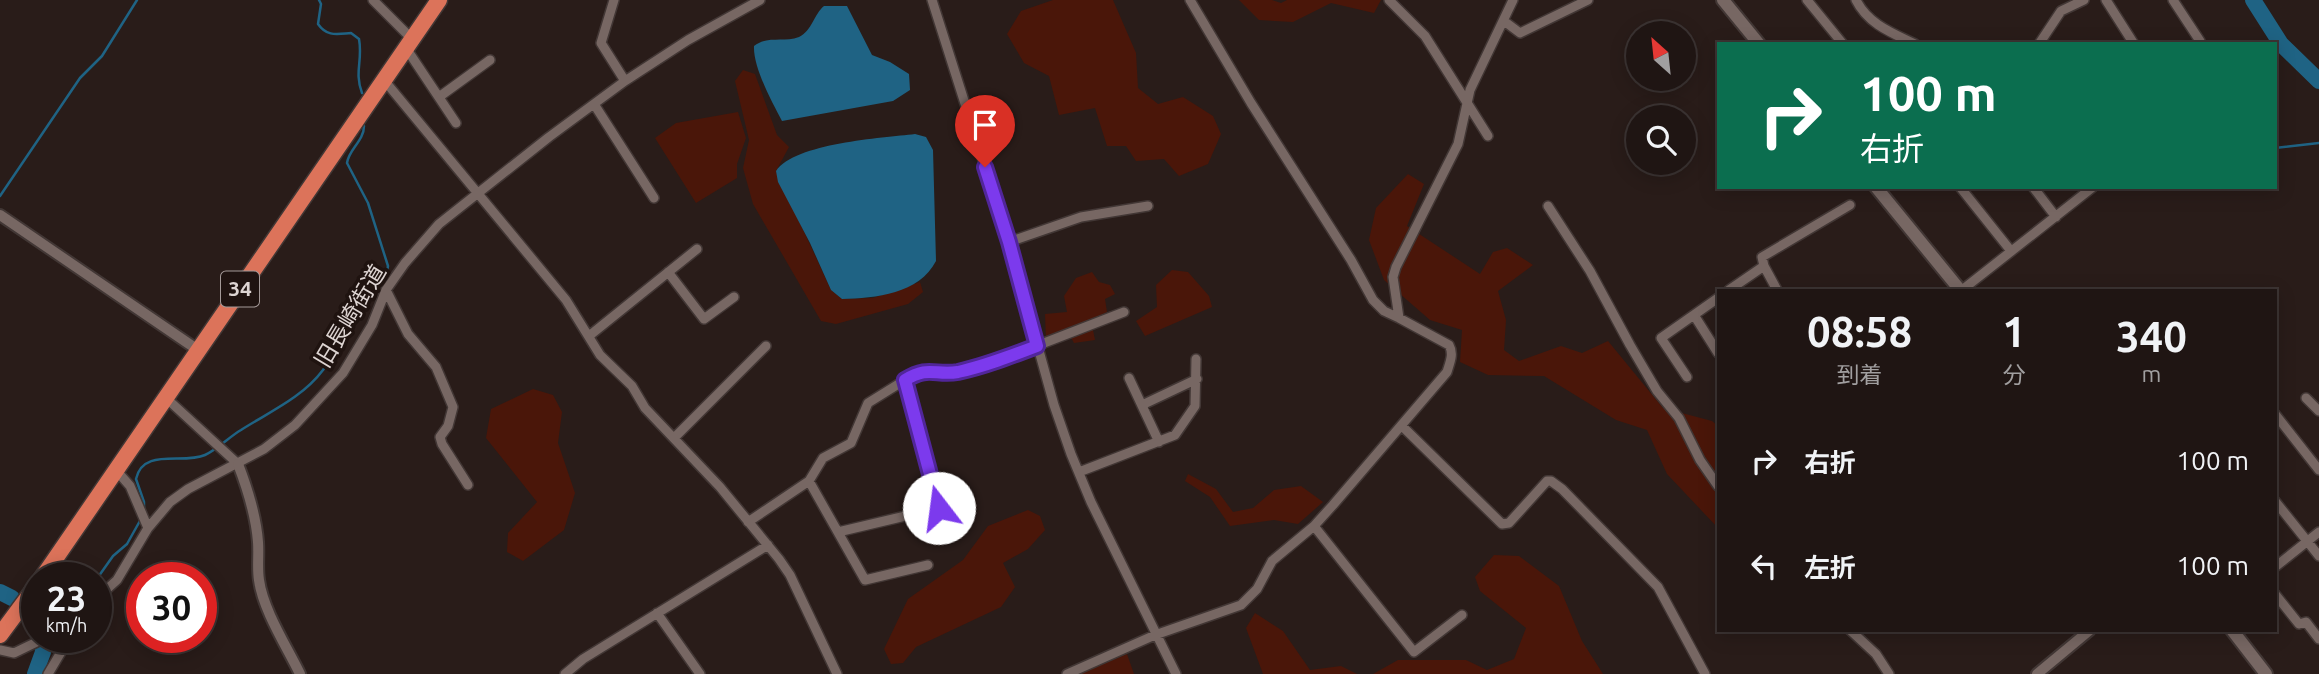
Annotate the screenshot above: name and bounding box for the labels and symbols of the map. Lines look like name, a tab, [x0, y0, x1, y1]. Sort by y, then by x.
north arrow	[1626, 21, 1696, 91]
pin	[955, 95, 1015, 167]
street label: 旧長崎街道	[309, 260, 390, 371]
road number: 34	[221, 272, 259, 306]
position arrow	[902, 471, 976, 545]
speed limit sign: 30	[126, 562, 217, 653]

